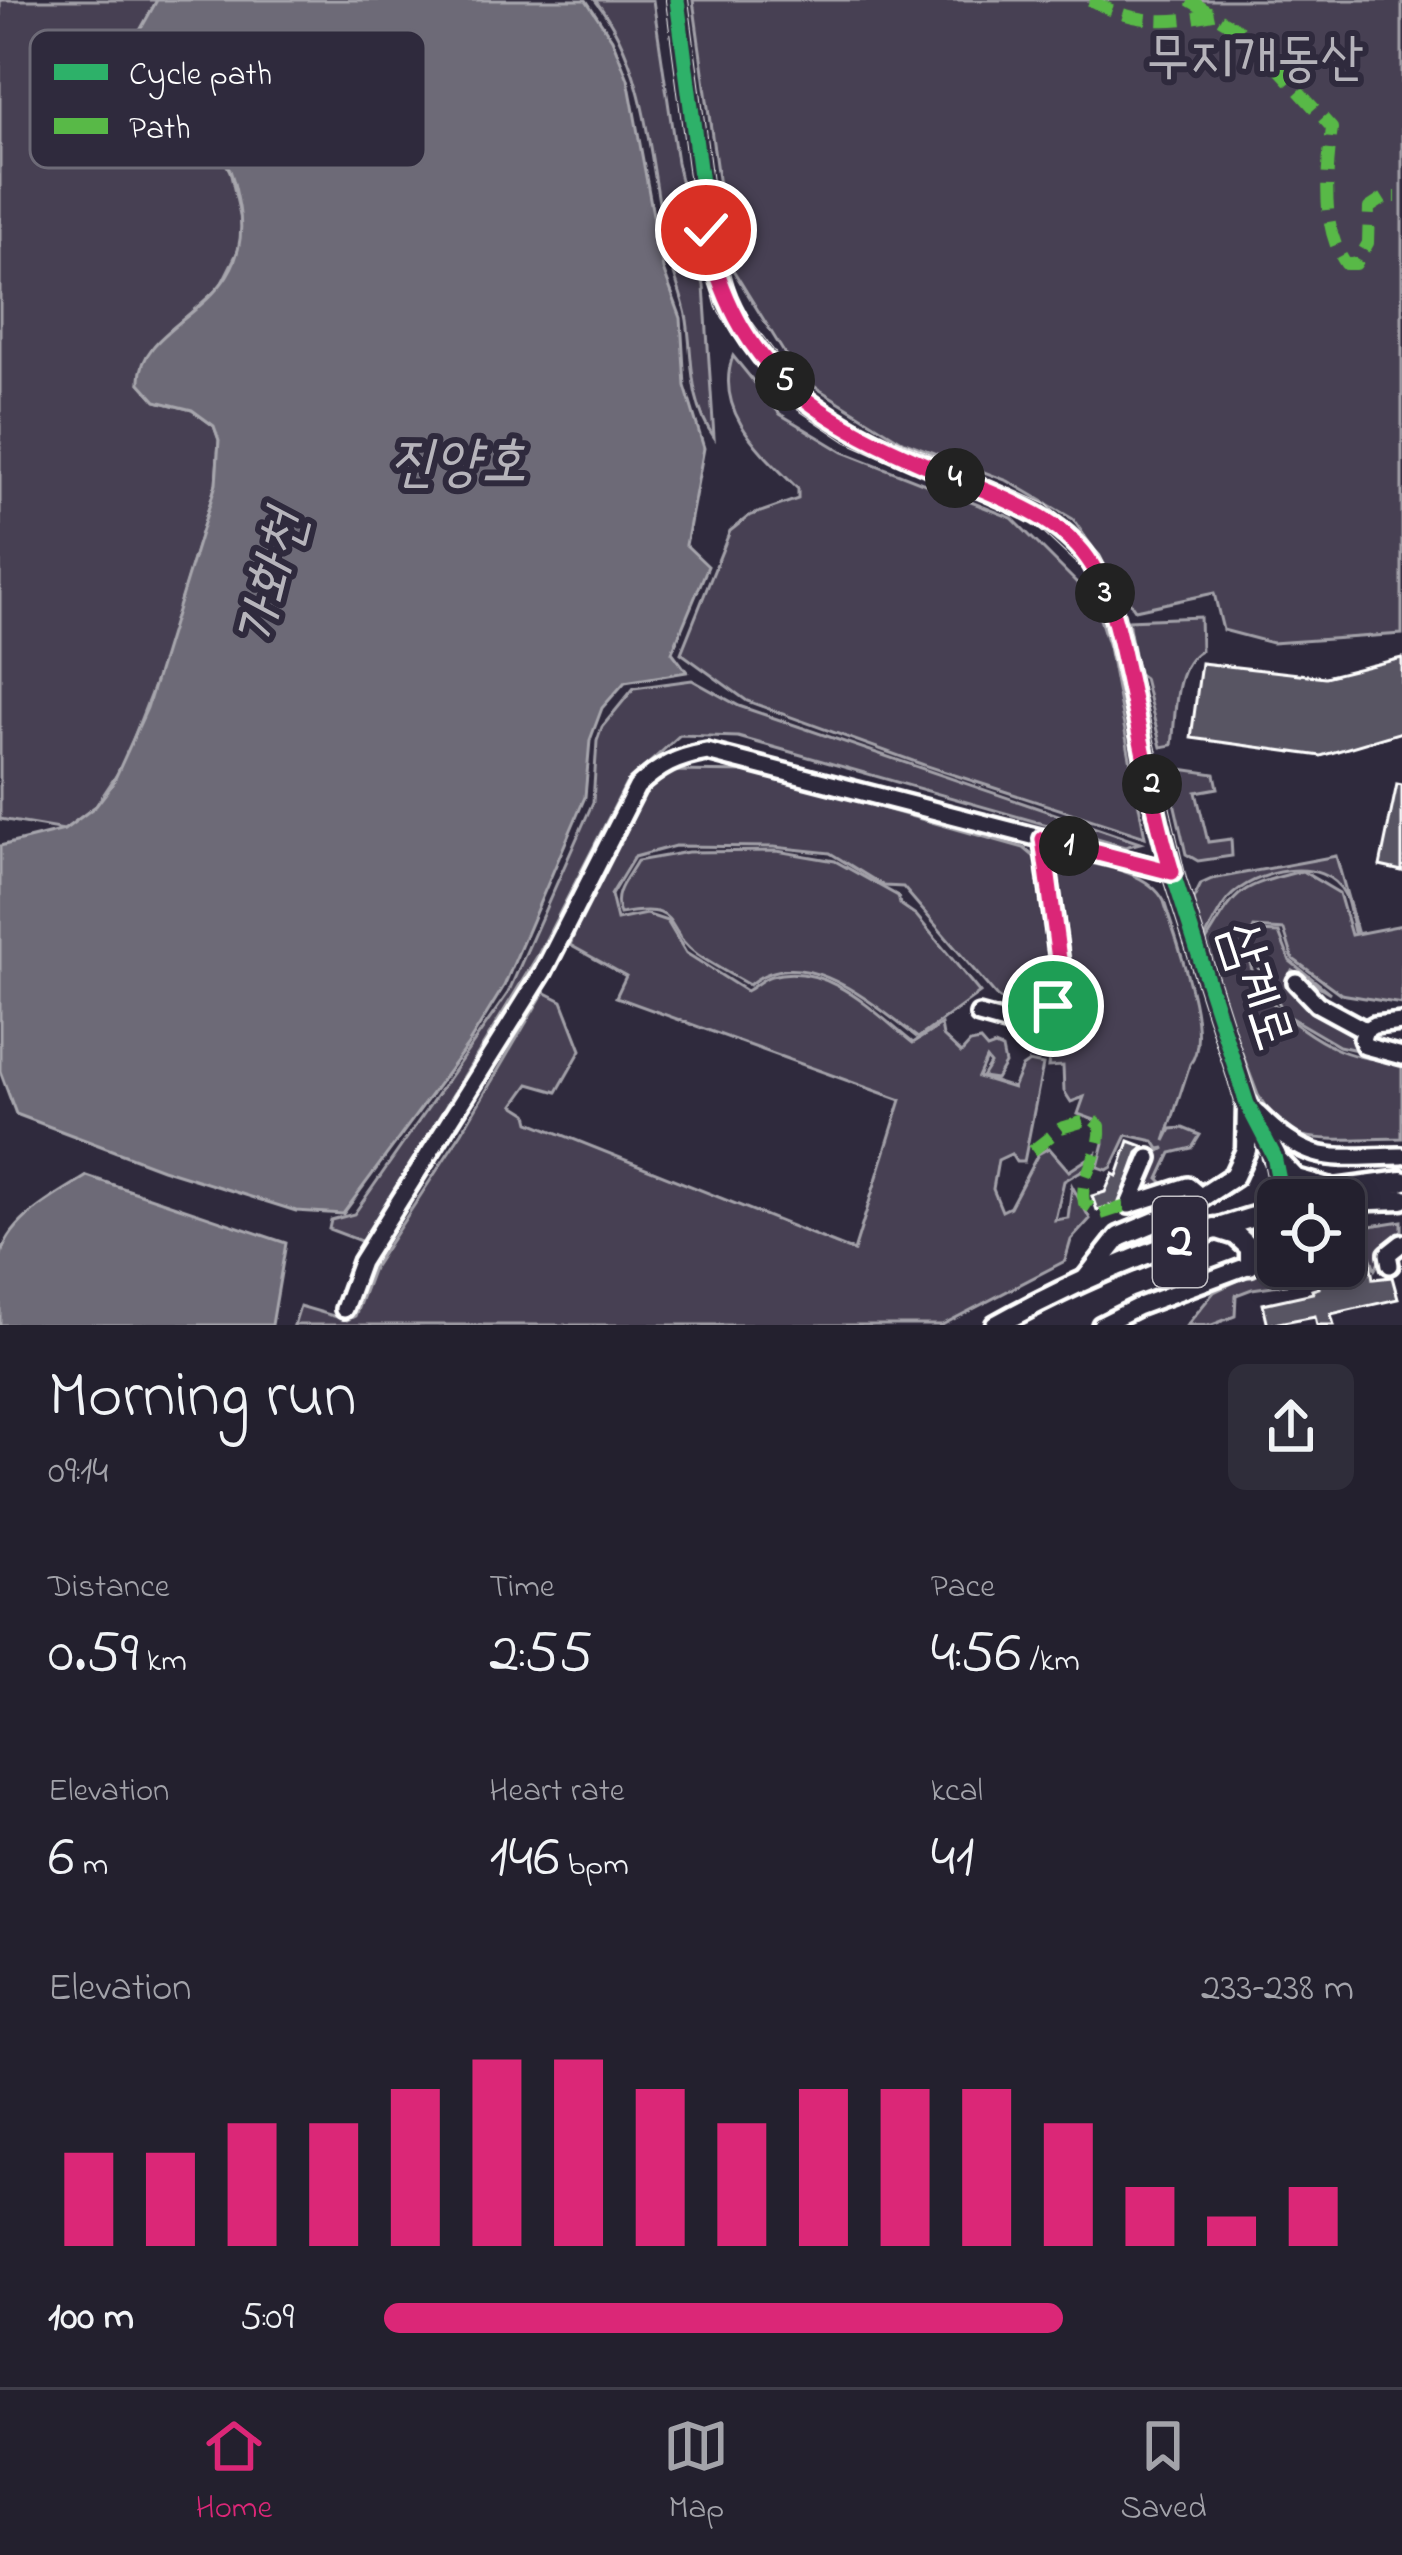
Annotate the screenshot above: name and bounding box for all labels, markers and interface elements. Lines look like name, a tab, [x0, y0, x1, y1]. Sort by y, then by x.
park label: 무지개동산	[1146, 22, 1364, 100]
legend	[30, 30, 426, 168]
text: Cycle path	[129, 52, 272, 100]
text: Path	[129, 106, 191, 154]
pin	[655, 179, 757, 281]
icon: check	[673, 197, 739, 263]
pin: 5	[755, 351, 815, 411]
text: 5	[776, 357, 794, 405]
water label: 진양호	[389, 424, 527, 507]
pin: 4	[925, 448, 985, 508]
text: 4	[948, 454, 962, 502]
water label: 가화천	[218, 498, 333, 657]
pin: 3	[1075, 563, 1135, 623]
text: 3	[1098, 569, 1112, 617]
pin: 2	[1122, 754, 1182, 814]
text: 2	[1144, 760, 1160, 808]
pin: 1	[1039, 816, 1099, 876]
text: 1	[1064, 822, 1074, 870]
street label: 삼계로	[1197, 913, 1311, 1061]
pin	[1002, 955, 1104, 1057]
icon: arrive	[1020, 973, 1086, 1039]
map controls	[1257, 1179, 1365, 1287]
button: locate	[1257, 1179, 1365, 1287]
road number: 2	[1153, 1197, 1207, 1287]
text: Morning run	[48, 1351, 357, 1447]
button: share	[1228, 1364, 1354, 1490]
text: 09:14	[48, 1444, 108, 1501]
text: Distance	[48, 1564, 170, 1612]
text: Time	[489, 1564, 555, 1612]
text: Pace	[931, 1564, 995, 1612]
text: 0.59	[48, 1612, 139, 1699]
text: 2:55	[489, 1612, 593, 1699]
text: 4:56	[931, 1612, 1021, 1699]
text: km	[139, 1638, 187, 1686]
text: /km	[1021, 1638, 1080, 1686]
text: Elevation	[48, 1768, 169, 1816]
text: Heart rate	[489, 1768, 625, 1816]
text: kcal	[931, 1768, 983, 1816]
text: 6	[48, 1816, 74, 1903]
text: 146	[489, 1816, 560, 1903]
text: 41	[931, 1816, 974, 1903]
text: m	[74, 1842, 108, 1890]
text: bpm	[560, 1842, 629, 1890]
text: Elevation	[48, 1961, 191, 2018]
text: 233–238 m	[1201, 1961, 1354, 2018]
text: 100 m	[48, 2290, 134, 2347]
text: 5:09	[240, 2290, 294, 2347]
tab: Home	[196, 2413, 272, 2533]
tab: Map	[663, 2413, 729, 2533]
tab: Saved	[1120, 2413, 1206, 2533]

